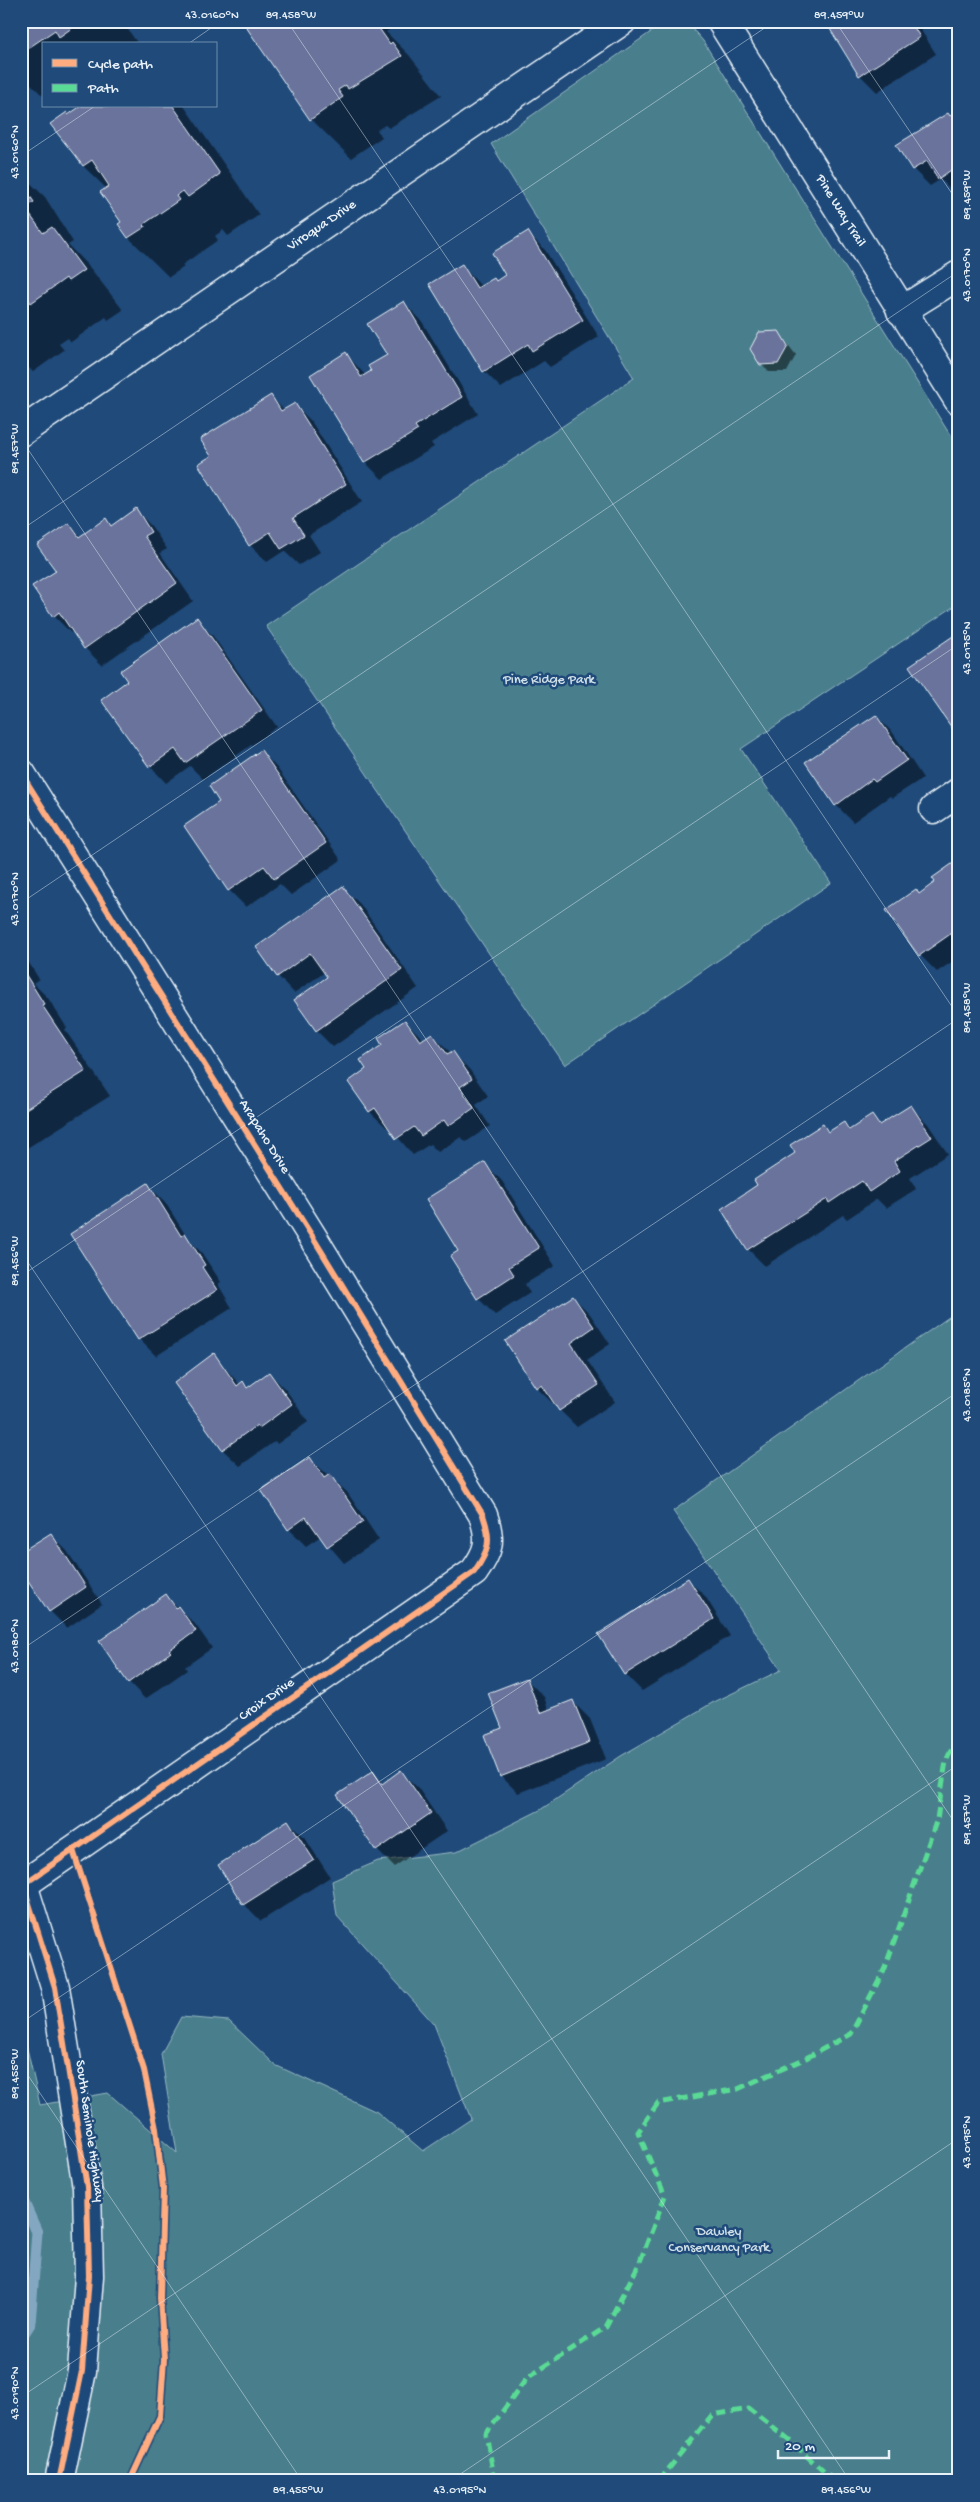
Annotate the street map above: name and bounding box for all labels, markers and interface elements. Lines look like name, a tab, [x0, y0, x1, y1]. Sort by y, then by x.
text: 43.0160°N	[185, 9, 239, 23]
text: 89.458°W	[266, 9, 316, 23]
text: 89.459°W	[814, 9, 864, 23]
legend	[42, 42, 218, 108]
text: Cycle path	[88, 56, 153, 74]
text: Path	[87, 80, 119, 98]
text: 43.0160°N	[9, 125, 23, 179]
text: 89.459°W	[961, 170, 975, 220]
street label: Pine Way Trail	[811, 171, 869, 250]
street label: Viroqua Drive	[283, 196, 360, 256]
text: 43.0170°N	[961, 248, 975, 302]
text: 89.457°W	[9, 424, 23, 474]
text: 43.0175°N	[961, 621, 975, 675]
park label: Pine Ridge Park	[502, 672, 597, 689]
text: 43.0170°N	[9, 872, 23, 926]
text: 89.458°W	[961, 983, 975, 1033]
street label: Arapaho Drive	[234, 1097, 294, 1178]
text: 89.456°W	[9, 1236, 23, 1286]
text: 43.0185°N	[961, 1368, 975, 1422]
text: 43.0180°N	[9, 1619, 23, 1673]
street label: Croix Drive	[236, 1674, 299, 1725]
text: 89.457°W	[961, 1795, 975, 1845]
text: 89.455°W	[9, 2049, 23, 2099]
street label: South Seminole Highway	[71, 2059, 107, 2203]
text: 43.0195°N	[961, 2115, 975, 2168]
park label: Dawley Conservancy Park	[668, 2224, 771, 2257]
text: 43.0190°N	[9, 2366, 23, 2420]
scale bar	[778, 2427, 889, 2459]
text: 20 m	[785, 2438, 815, 2456]
text: 89.455°W	[273, 2484, 323, 2498]
text: 43.0195°N	[434, 2484, 487, 2498]
text: 89.456°W	[821, 2484, 871, 2498]

